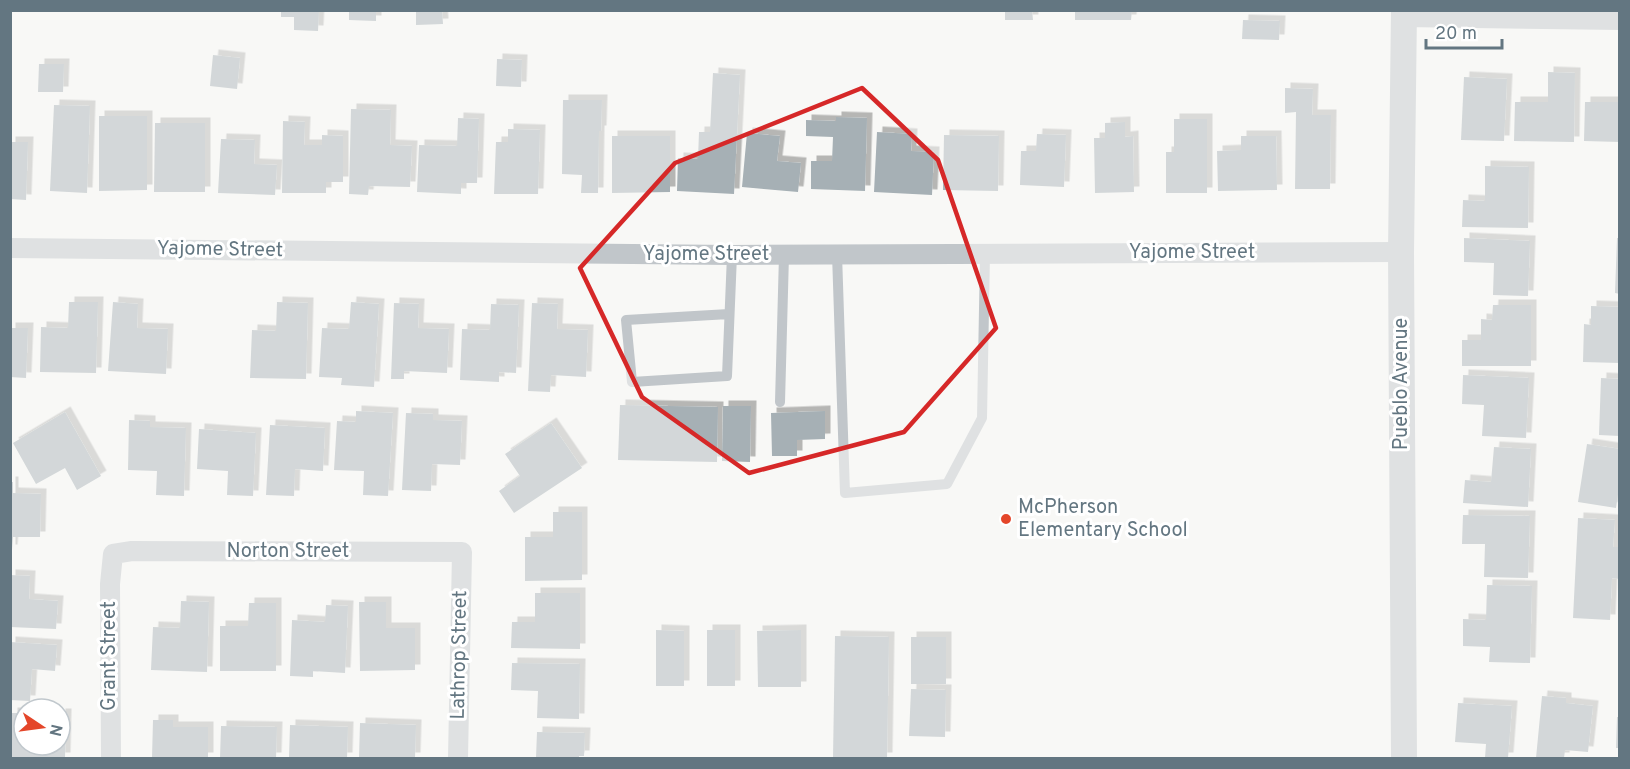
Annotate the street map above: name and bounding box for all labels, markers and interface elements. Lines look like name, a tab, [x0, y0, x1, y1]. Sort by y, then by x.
scale bar	[1426, 12, 1502, 50]
text: 20 m	[1435, 23, 1477, 46]
street label: Yajome Street	[157, 236, 283, 264]
street label: Yajome Street	[1129, 240, 1255, 266]
street label: Yajome Street	[643, 242, 769, 268]
street label: Pueblo Avenue	[1389, 318, 1415, 450]
place label: McPherson Elementary School	[1018, 495, 1188, 544]
marker: McPherson Elementary School	[999, 512, 1013, 526]
street label: Norton Street	[227, 539, 349, 565]
street label: Lathrop Street	[446, 590, 474, 720]
street label: Grant Street	[97, 601, 123, 711]
north arrow	[12, 697, 72, 757]
text: N	[44, 722, 66, 738]

